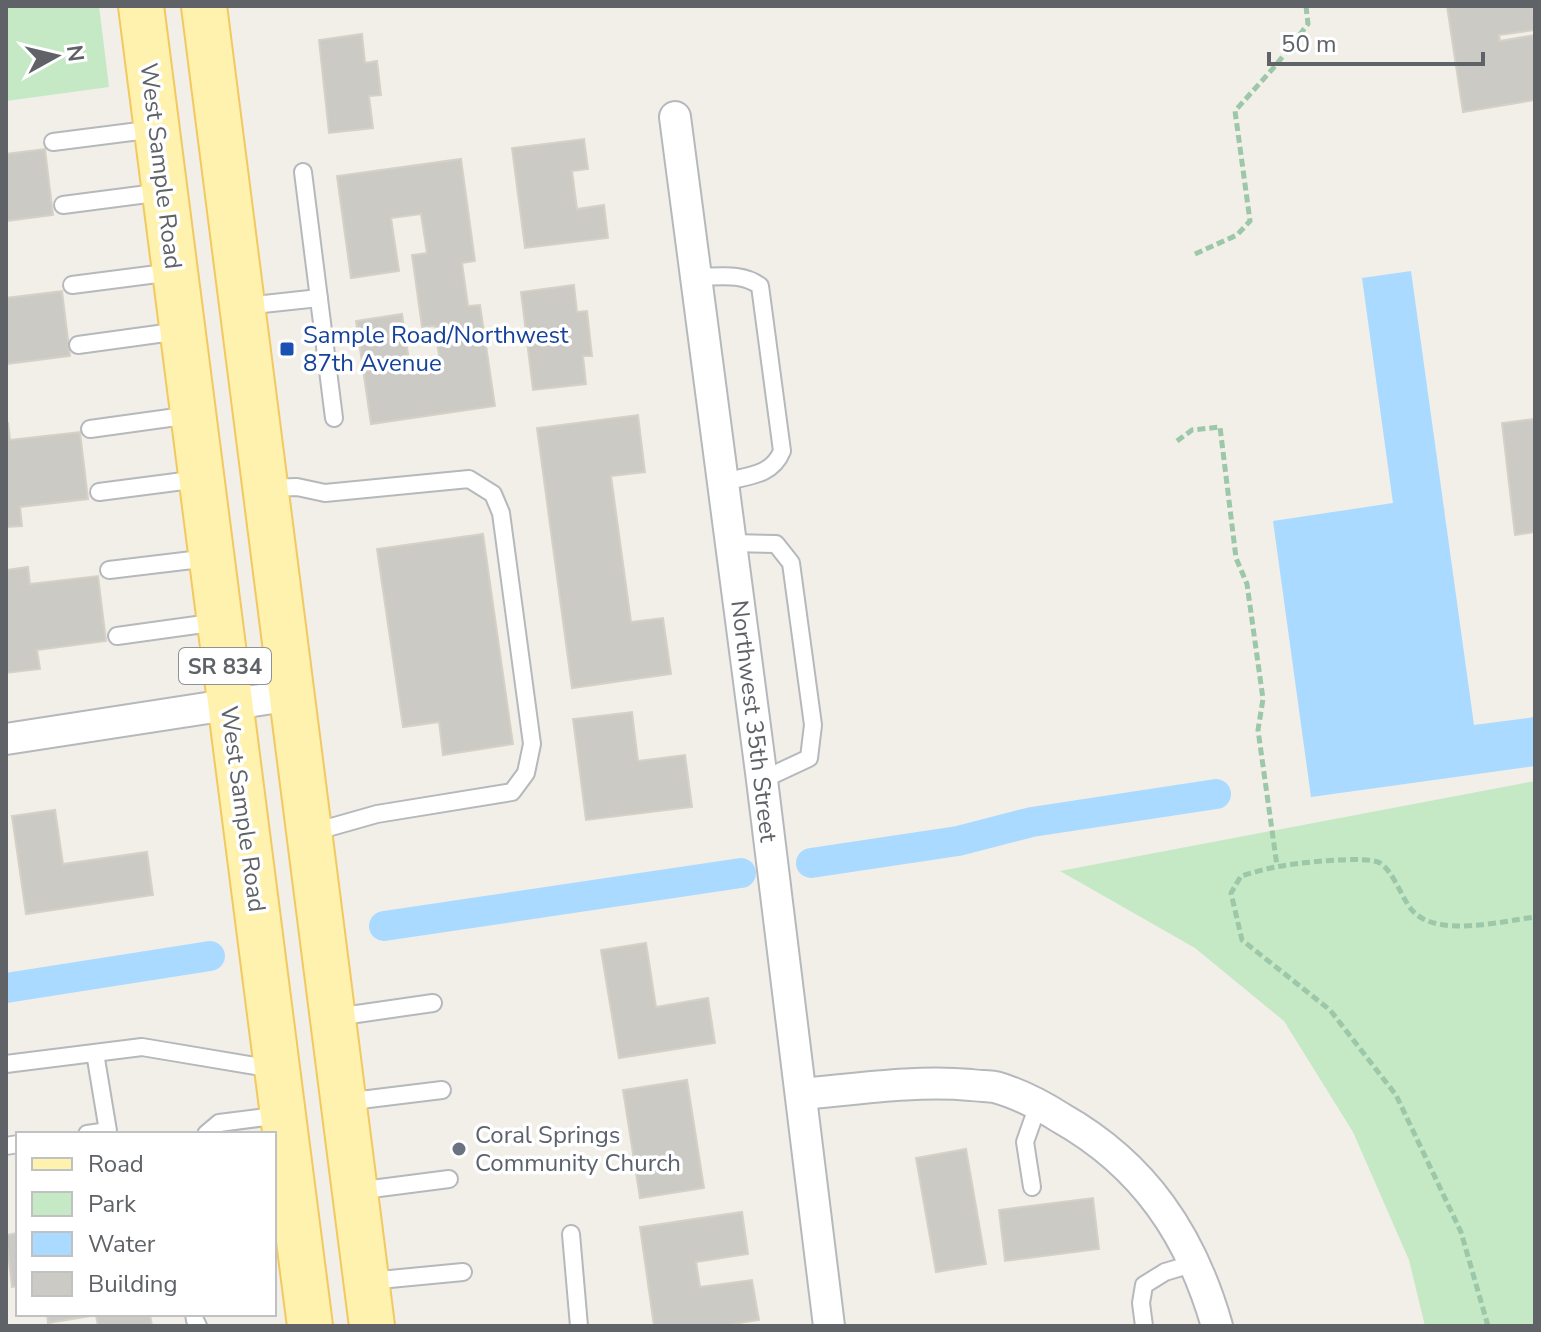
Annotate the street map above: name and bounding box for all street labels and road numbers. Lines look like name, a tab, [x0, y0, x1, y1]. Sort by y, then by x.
street label: West Sample Road	[132, 61, 190, 271]
street label: Northwest 35th Street	[723, 598, 785, 844]
road number: SR 834	[179, 648, 271, 684]
street label: West Sample Road	[213, 704, 273, 914]

